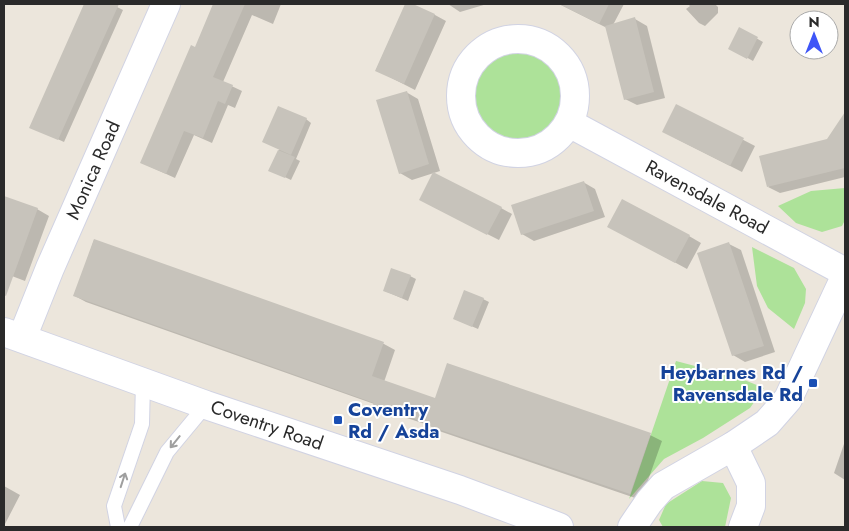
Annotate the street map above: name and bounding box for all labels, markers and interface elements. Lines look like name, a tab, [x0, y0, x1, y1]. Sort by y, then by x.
north arrow	[789, 10, 839, 60]
text: N	[808, 12, 820, 32]
street label: Monica Road	[59, 116, 127, 224]
street label: Ravensdale Road	[641, 153, 773, 241]
place label: Heybarnes Rd / Ravensdale Rd	[660, 359, 803, 408]
marker: Heybarnes Rd / Ravensdale Rd	[807, 377, 819, 389]
street label: Coventry Road	[207, 393, 327, 457]
place label: Coventry Rd / Asda	[348, 396, 440, 445]
marker: Coventry Rd / Asda	[332, 414, 344, 426]
one-way arrow	[169, 436, 180, 449]
one-way arrow	[119, 473, 128, 488]

